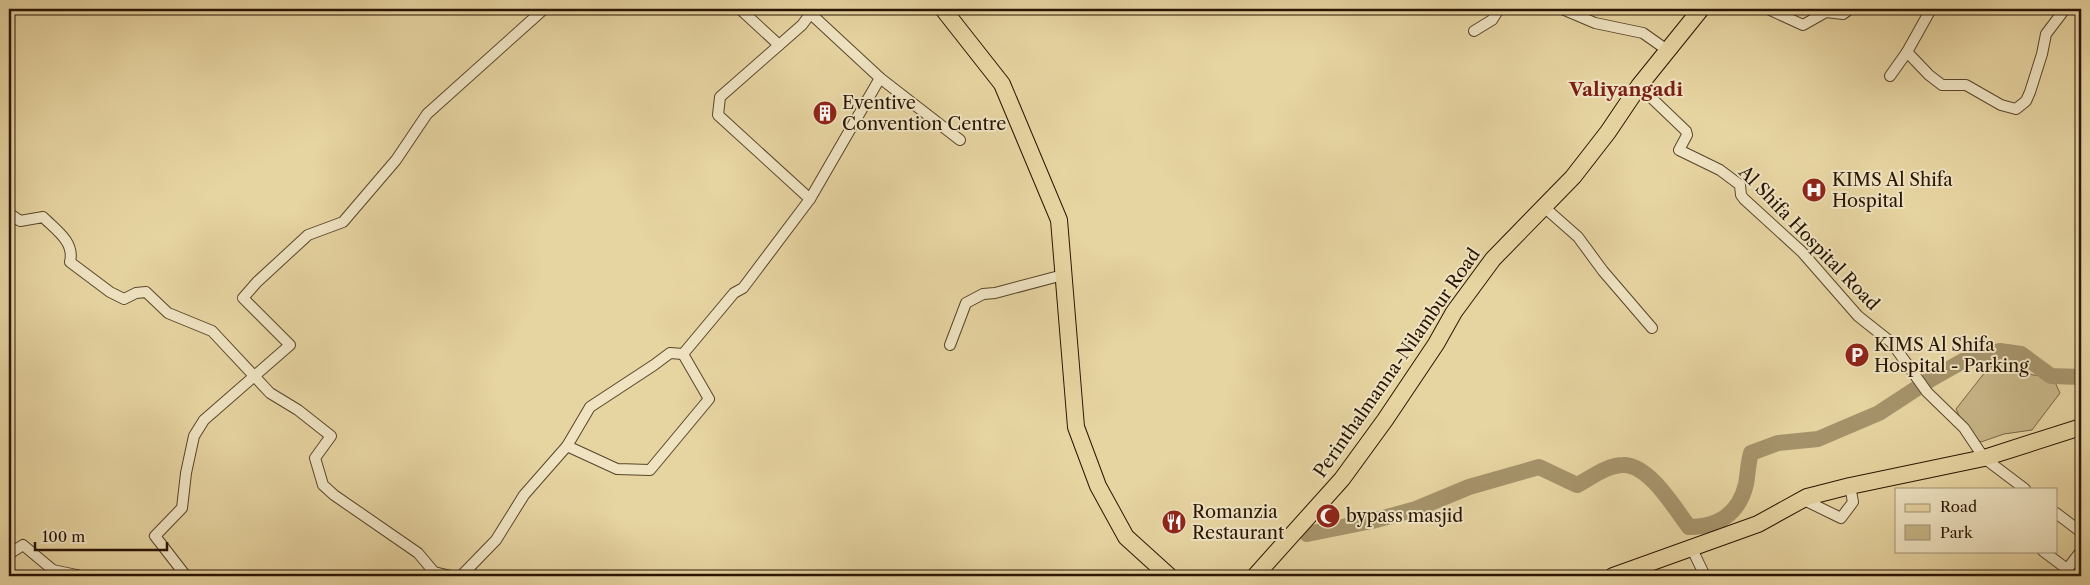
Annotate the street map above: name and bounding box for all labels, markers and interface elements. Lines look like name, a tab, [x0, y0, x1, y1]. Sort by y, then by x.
district label: Valiyangadi	[1568, 78, 1683, 101]
place label: Eventive Convention Centre	[842, 92, 1006, 135]
building icon: Eventive Convention Centre	[812, 100, 838, 126]
street label: Al Shifa Hospital Road	[1734, 160, 1884, 315]
place label: KIMS Al Shifa Hospital	[1832, 169, 1953, 212]
hospital icon: KIMS Al Shifa Hospital	[1801, 177, 1827, 203]
street label: Perinthalmanna-Nilambur Road	[1309, 244, 1485, 482]
place label: KIMS Al Shifa Hospital - Parking	[1874, 334, 2029, 377]
parking icon: KIMS Al Shifa Hospital - Parking	[1844, 342, 1870, 368]
legend	[1895, 488, 2058, 552]
text: Road	[1940, 497, 1977, 516]
place label: Romanzia Restaurant	[1192, 501, 1285, 544]
mosque icon: bypass masjid	[1315, 503, 1341, 529]
place label: bypass masjid	[1346, 505, 1463, 527]
restaurant icon: Romanzia Restaurant	[1161, 509, 1187, 535]
scale bar	[35, 520, 168, 552]
text: Park	[1940, 523, 1974, 542]
text: 100 m	[42, 527, 85, 546]

